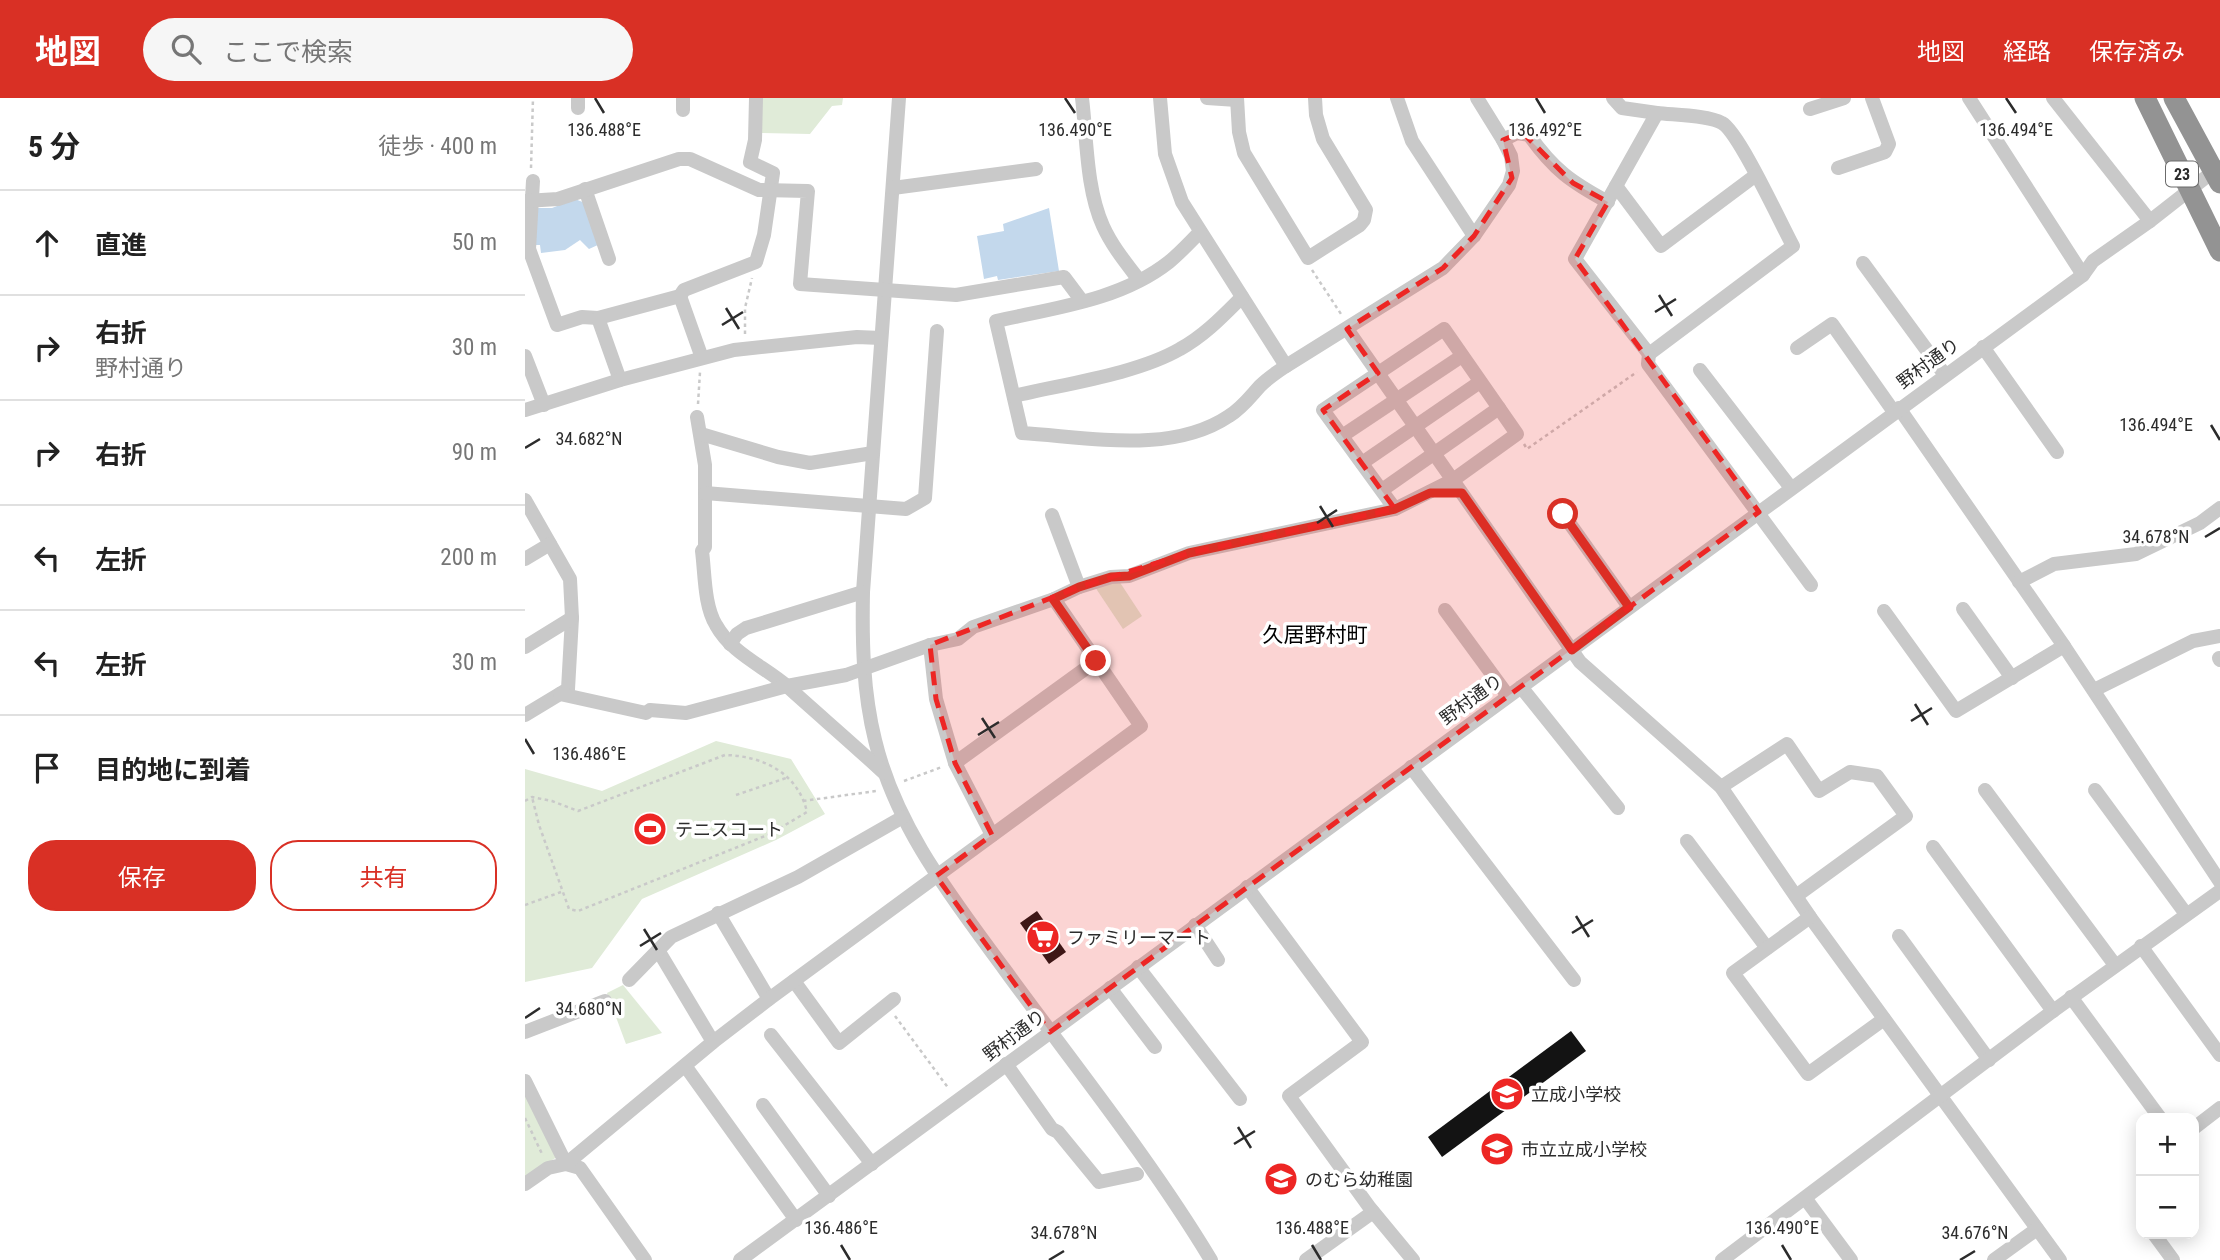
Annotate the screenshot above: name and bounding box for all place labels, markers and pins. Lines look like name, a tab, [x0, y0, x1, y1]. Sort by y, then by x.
sports icon: テニスコート	[631, 810, 669, 848]
place label: テニスコート	[675, 819, 783, 840]
supermarket icon: ファミリーマート	[1024, 918, 1062, 956]
place label: ファミリーマート	[1067, 927, 1211, 948]
school or university icon: 立成小学校	[1488, 1075, 1526, 1113]
place label: 立成小学校	[1531, 1084, 1621, 1105]
school or university icon: 市立立成小学校	[1478, 1130, 1516, 1168]
place label: 市立立成小学校	[1521, 1139, 1647, 1160]
school or university icon: のむら幼稚園	[1262, 1160, 1300, 1198]
place label: のむら幼稚園	[1305, 1169, 1413, 1190]

